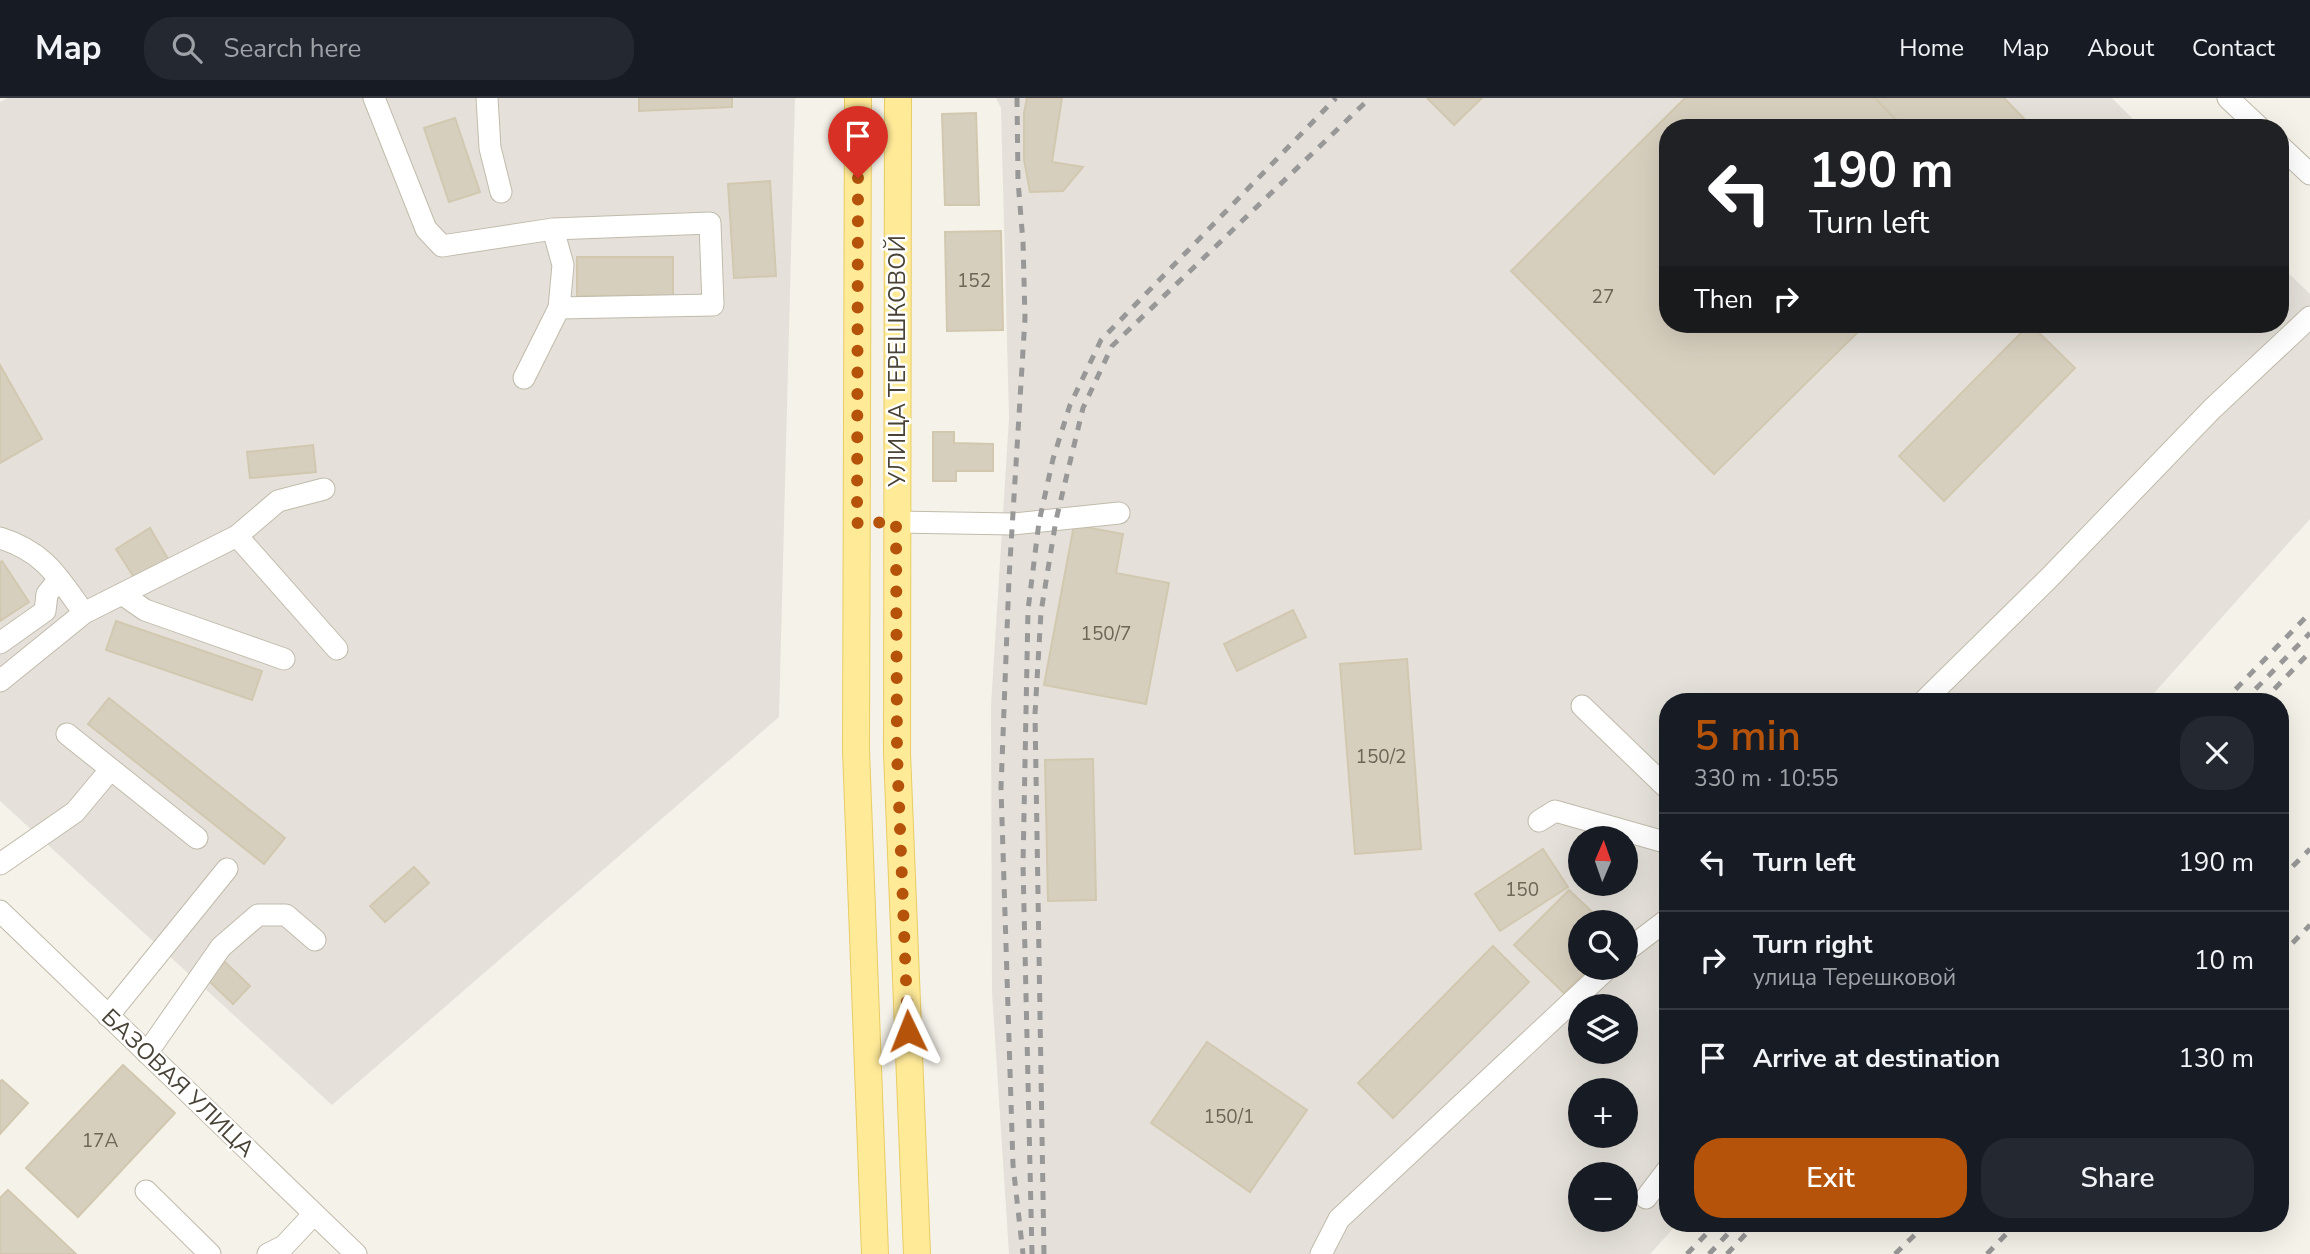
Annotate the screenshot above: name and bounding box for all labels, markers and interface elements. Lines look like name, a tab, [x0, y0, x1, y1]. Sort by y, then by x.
search box	[144, 17, 634, 80]
text: Map	[35, 26, 102, 71]
icon: search	[168, 29, 206, 67]
text: Search here	[224, 31, 361, 66]
text: Home	[1899, 32, 1964, 64]
text: Map	[2002, 32, 2049, 64]
text: About	[2087, 32, 2154, 64]
text: Contact	[2192, 32, 2275, 64]
pin	[828, 106, 888, 178]
icon: arrive	[839, 117, 877, 155]
text: 190 m	[1809, 137, 1953, 204]
icon: left	[1694, 147, 1785, 238]
text: Turn left	[1809, 201, 1929, 244]
street label: УЛИЦА ТЕРЕШКОВОЙ	[882, 235, 913, 488]
house number: 152	[957, 268, 991, 294]
icon: right	[1767, 280, 1805, 318]
text: Then	[1694, 282, 1753, 317]
house number: 27	[1592, 284, 1614, 310]
house number: 150/7	[1081, 621, 1131, 647]
text: 5 min	[1694, 708, 1801, 765]
button: close	[2180, 716, 2254, 790]
house number: 150/2	[1356, 744, 1406, 770]
text: 330 m · 10:55	[1694, 763, 1839, 794]
north arrow	[1568, 826, 1638, 896]
map controls	[1568, 826, 1638, 1232]
icon: left	[1694, 843, 1732, 881]
text: Turn left	[1753, 845, 1856, 880]
text: 190 m	[2178, 845, 2254, 880]
house number: 150	[1505, 877, 1539, 903]
button: search	[1568, 910, 1638, 980]
text: Turn right	[1753, 927, 1872, 962]
icon: right	[1694, 941, 1732, 979]
text: 10 m	[2194, 943, 2254, 978]
text: улица Терешковой	[1753, 962, 1956, 993]
position arrow	[871, 994, 945, 1068]
button: layers	[1568, 994, 1638, 1064]
street label: БАЗОВАЯ УЛИЦА	[95, 1002, 261, 1164]
icon: arrive	[1694, 1039, 1732, 1077]
text: Arrive at destination	[1753, 1041, 2000, 1076]
text: 130 m	[2178, 1041, 2254, 1076]
button: +	[1568, 1078, 1638, 1148]
house number: 150/1	[1204, 1104, 1254, 1130]
house number: 17А	[82, 1128, 118, 1154]
button: Exit	[1694, 1138, 1967, 1218]
button: Share	[1981, 1138, 2254, 1218]
button: −	[1568, 1162, 1638, 1232]

